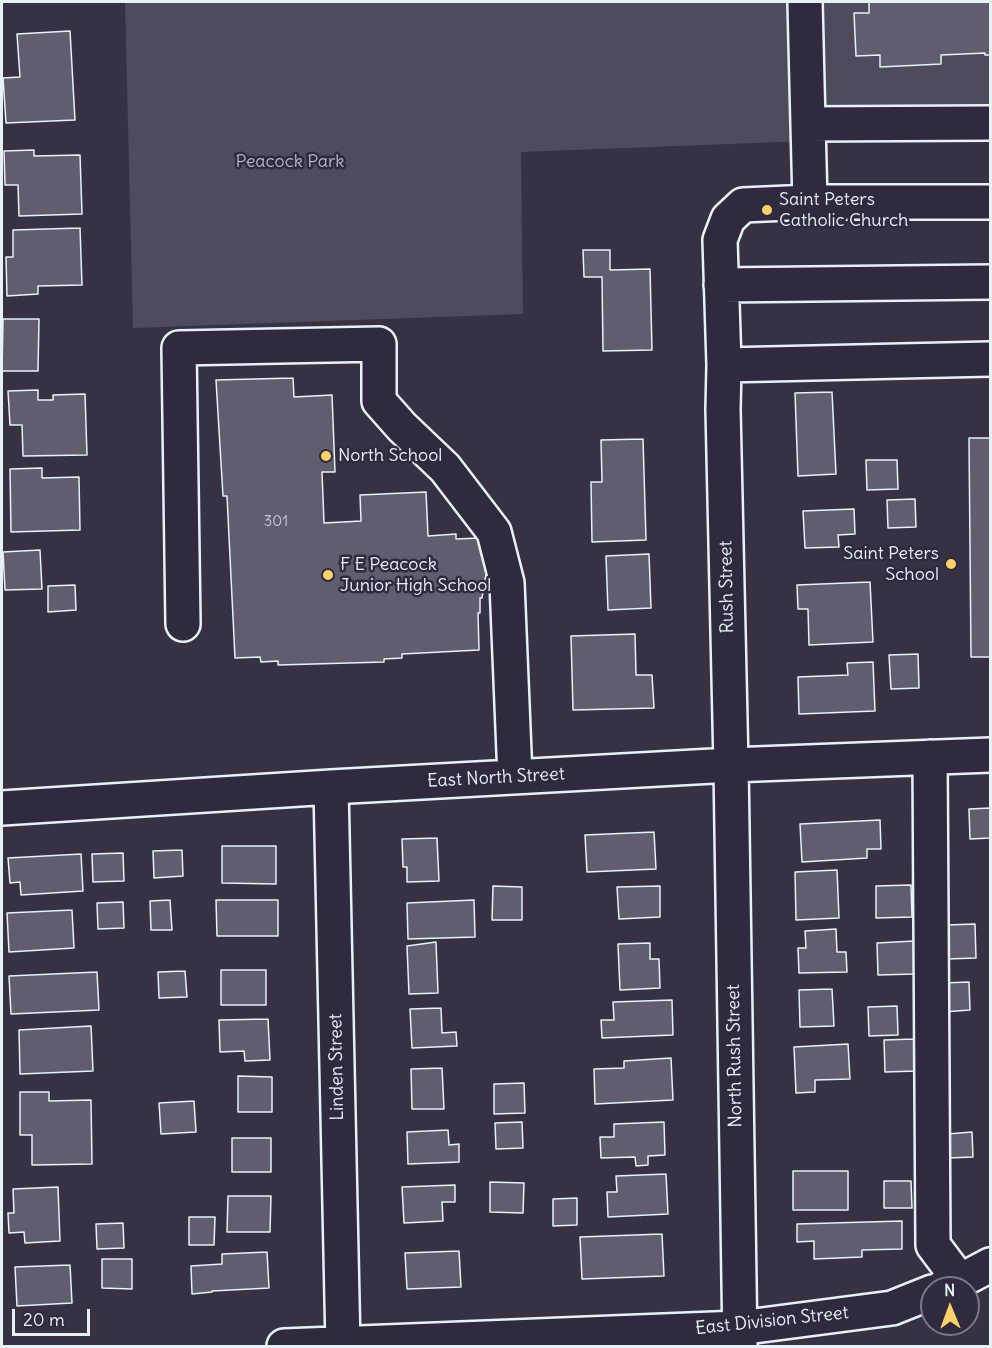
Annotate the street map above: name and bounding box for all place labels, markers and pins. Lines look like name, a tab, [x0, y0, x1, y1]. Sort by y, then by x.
place label: Saint Peters Catholic Church	[779, 189, 908, 232]
marker: Saint Peters Catholic Church	[760, 203, 774, 217]
place label: North School	[338, 445, 442, 467]
marker: North School	[319, 449, 333, 463]
place label: Saint Peters School	[843, 543, 939, 586]
place label: F E Peacock Junior High School	[340, 554, 491, 596]
marker: Saint Peters School	[944, 557, 958, 571]
marker: F E Peacock Junior High School	[321, 568, 335, 582]

